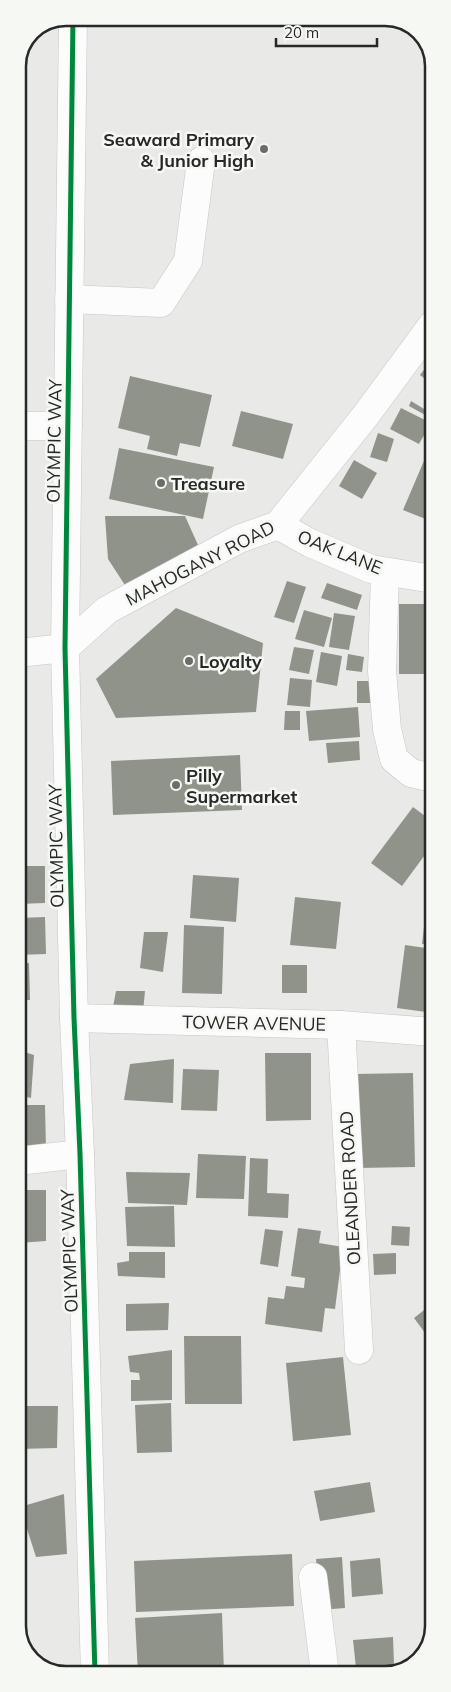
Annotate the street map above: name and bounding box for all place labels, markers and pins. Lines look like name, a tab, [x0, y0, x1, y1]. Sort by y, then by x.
place label: Seaward Primary & Junior High	[103, 128, 254, 172]
marker: Seaward Primary & Junior High	[258, 143, 270, 155]
place label: Treasure	[171, 472, 245, 495]
marker: Treasure	[155, 477, 167, 489]
place label: Loyalty	[199, 650, 262, 673]
marker: Loyalty	[183, 655, 195, 667]
place label: Pilly Supermarket	[186, 764, 297, 808]
marker: Pilly Supermarket	[170, 779, 182, 791]

